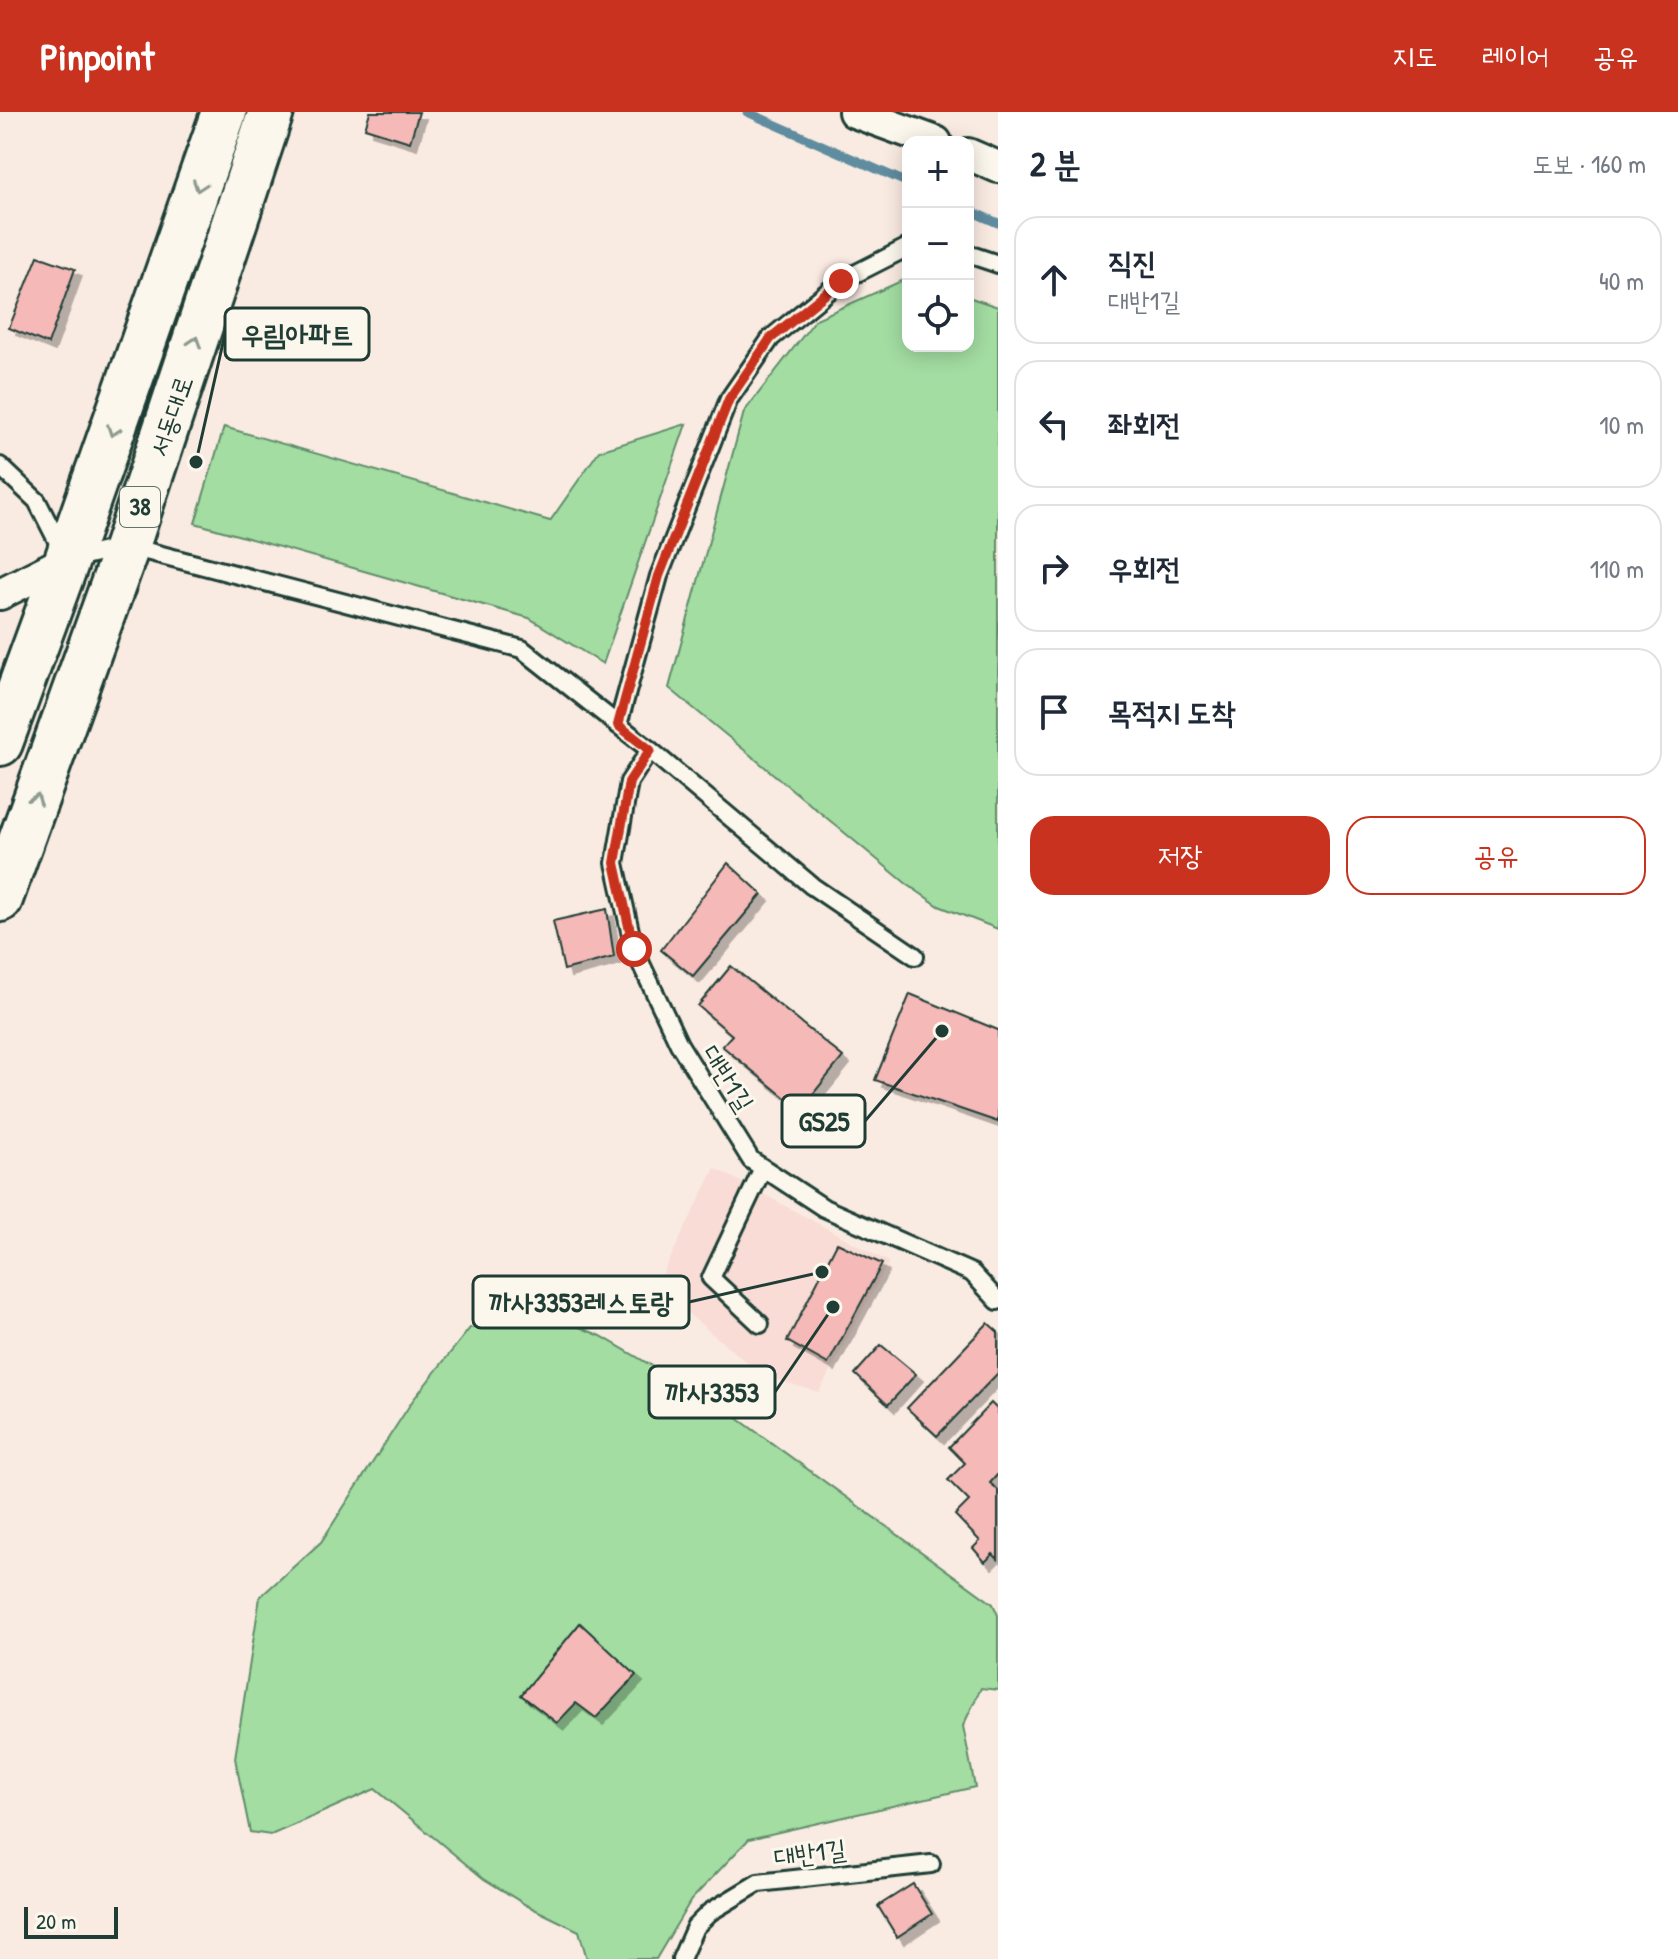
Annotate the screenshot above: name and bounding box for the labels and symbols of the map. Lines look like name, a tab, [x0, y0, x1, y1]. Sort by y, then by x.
one-way arrow	[192, 178, 208, 192]
route end	[823, 263, 859, 299]
callout: 우림아파트	[225, 308, 369, 360]
text: 우림아파트	[241, 315, 353, 353]
one-way arrow	[186, 336, 202, 350]
street label: 서동대로	[140, 371, 201, 461]
one-way arrow	[106, 423, 122, 437]
road number: 38	[120, 487, 160, 527]
one-way arrow	[26, 793, 43, 807]
route start	[616, 931, 652, 967]
street label: 대반1길	[694, 1038, 762, 1118]
callout: GS25	[782, 1095, 865, 1147]
text: GS25	[798, 1102, 850, 1140]
callout: 까사3353레스토랑	[473, 1276, 689, 1328]
text: 까사3353레스토랑	[489, 1283, 674, 1321]
callout: 까사3353	[649, 1366, 775, 1418]
text: 까사3353	[665, 1373, 760, 1411]
street label: 대반1길	[772, 1831, 848, 1874]
scale bar	[24, 1903, 118, 1939]

